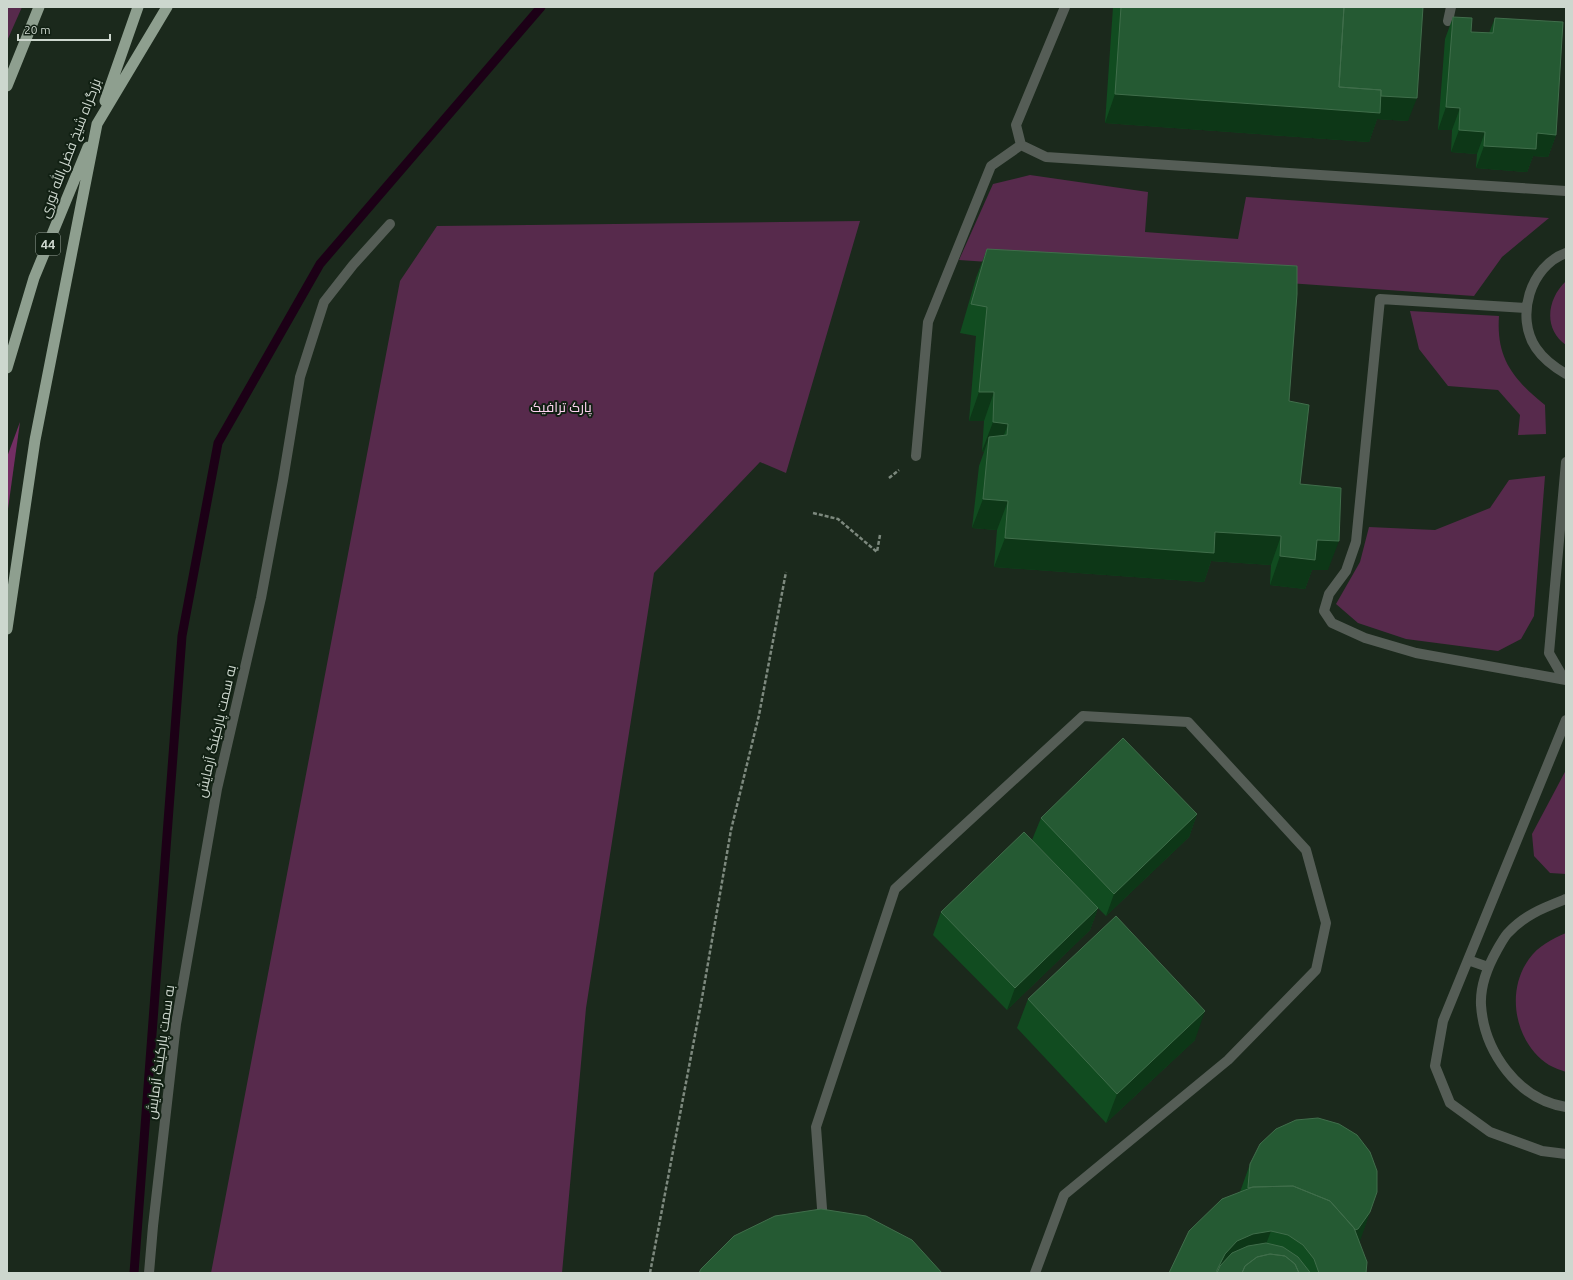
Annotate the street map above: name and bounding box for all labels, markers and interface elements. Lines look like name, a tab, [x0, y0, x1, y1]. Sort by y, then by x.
scale bar	[18, 16, 110, 42]
text: 20 m	[24, 23, 51, 36]
street label: بزرگراه شیخ فضل‌الله نوری	[35, 76, 105, 220]
road number: 44	[36, 233, 60, 255]
park label: پارک ترافیک	[530, 399, 592, 417]
street label: به سمت پارکینگ آزمایش	[193, 663, 241, 799]
street label: به سمت پارکینگ آزمایش	[143, 984, 179, 1121]

